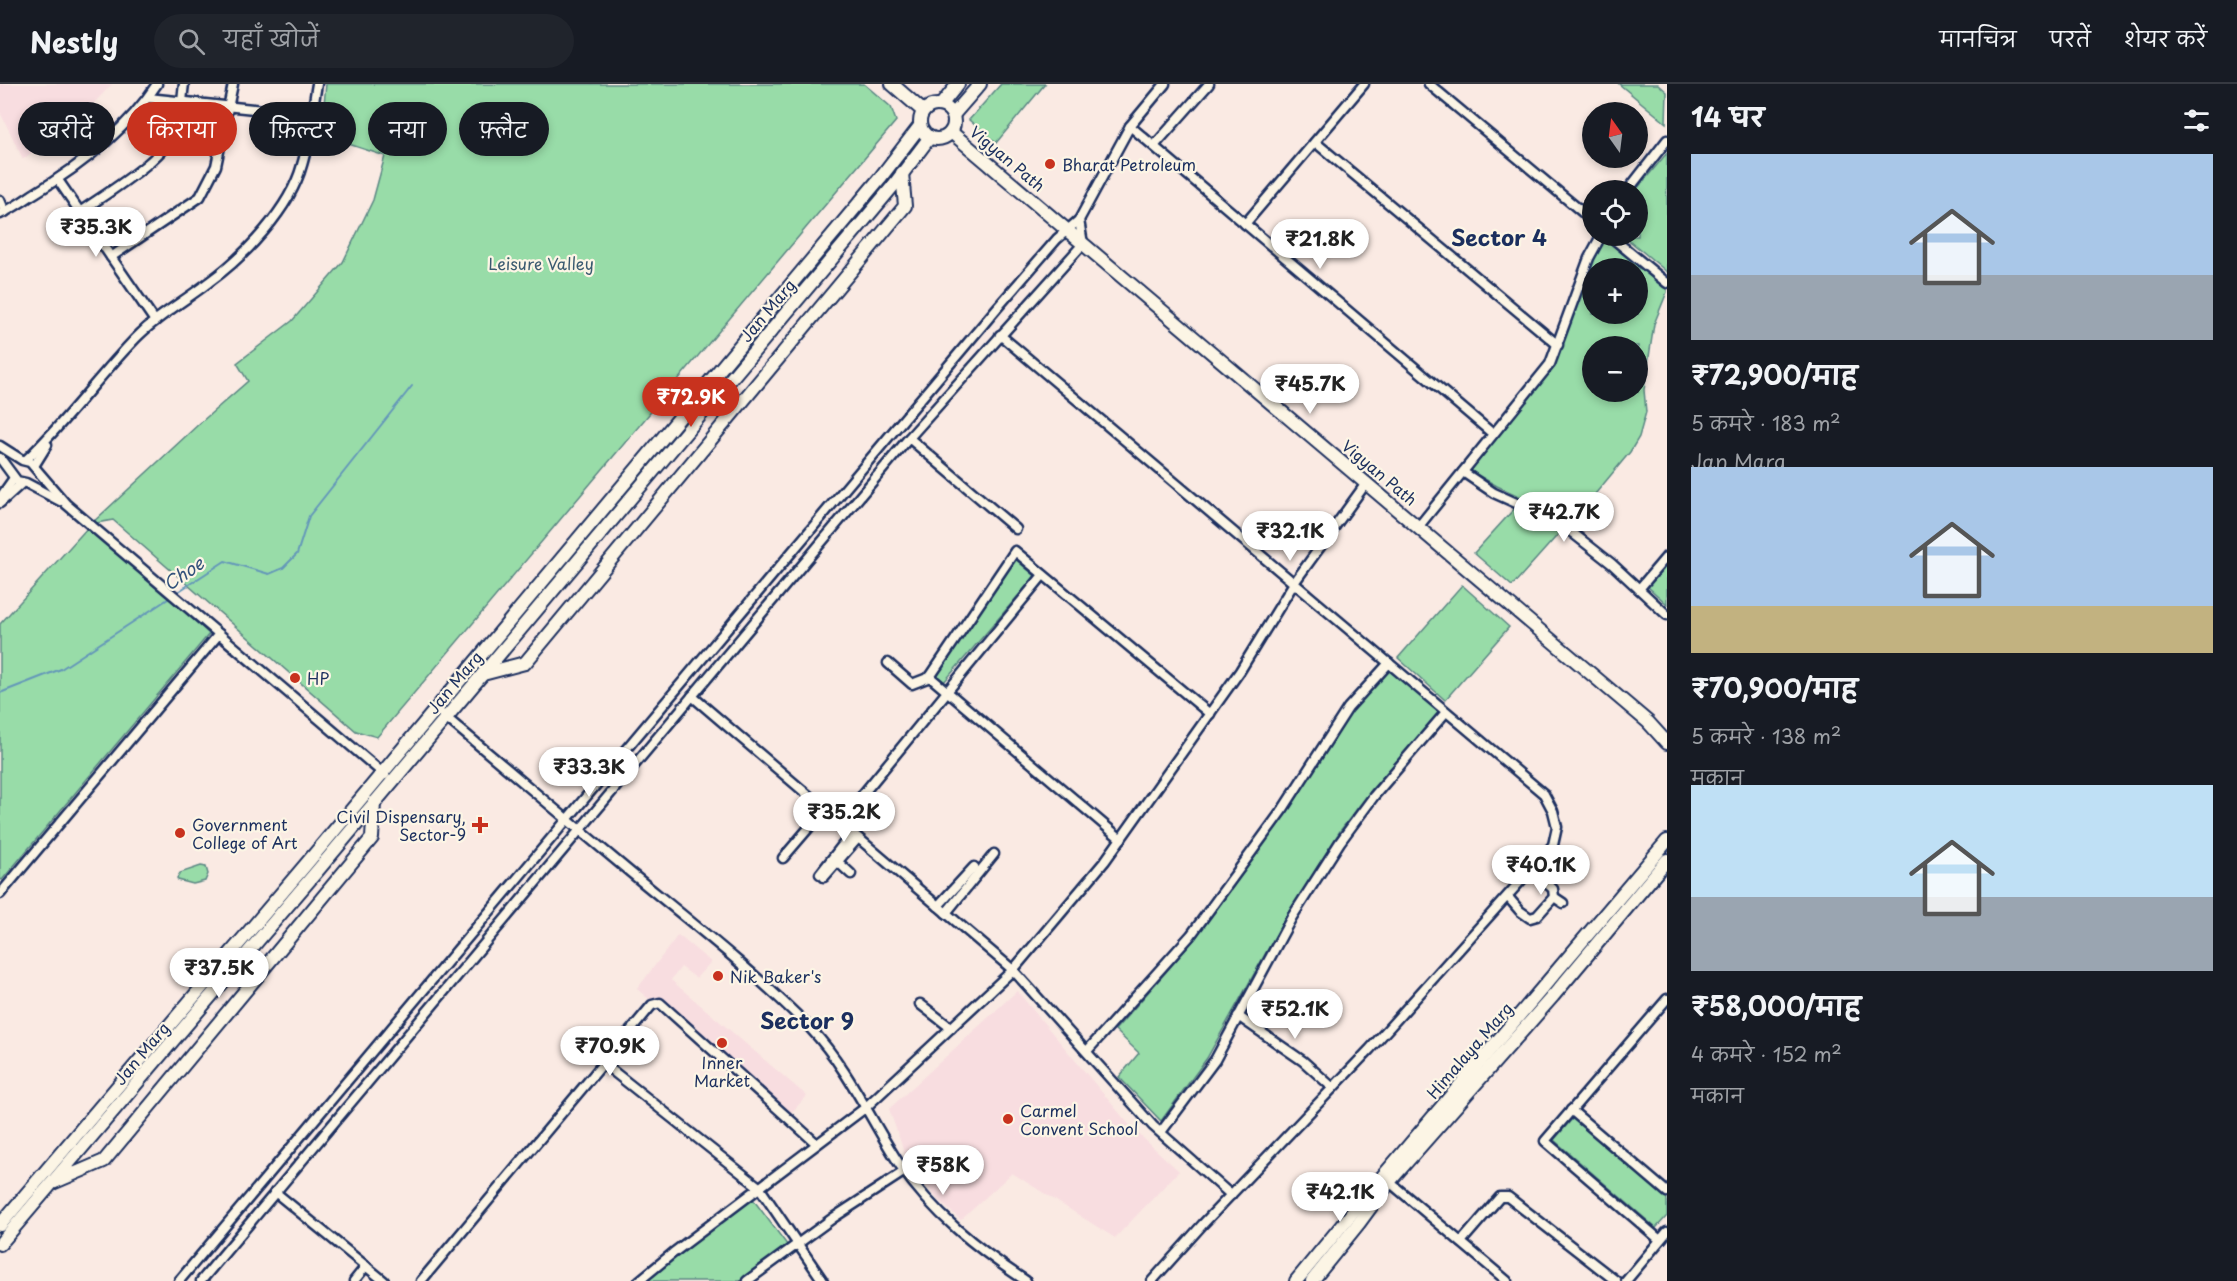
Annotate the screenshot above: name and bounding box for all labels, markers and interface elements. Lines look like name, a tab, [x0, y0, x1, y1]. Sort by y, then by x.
search box	[154, 14, 574, 68]
text: Nestly	[30, 20, 118, 63]
text: यहाँ खोजें	[223, 21, 319, 54]
text: मानचित्र	[1940, 22, 2017, 54]
text: परतें	[2050, 22, 2091, 54]
text: शेयर करें	[2124, 22, 2207, 54]
icon: search	[175, 25, 208, 58]
text: 14 घर	[1691, 97, 1764, 136]
chip: खरीदें	[18, 102, 115, 156]
chip: किराया	[127, 102, 237, 156]
chip: फ़िल्टर	[249, 102, 356, 156]
chip: नया	[368, 102, 447, 156]
chip: फ़्लैट	[459, 102, 549, 156]
north arrow	[1582, 102, 1648, 168]
map controls	[1582, 102, 1648, 402]
icon: filters	[2180, 104, 2213, 137]
street label: Vigyan Path	[965, 119, 1051, 197]
place label: Bharat Petroleum	[1062, 152, 1196, 176]
marker: Bharat Petroleum	[1043, 157, 1057, 171]
button: locate	[1582, 180, 1648, 246]
icon: home	[1898, 193, 2006, 301]
pin: ₹35.3K	[47, 207, 145, 258]
text: ₹35.3K	[60, 211, 132, 241]
pin: ₹21.8K	[1271, 219, 1369, 270]
district label: Sector 4	[1451, 220, 1547, 253]
text: ₹21.8K	[1285, 223, 1355, 253]
park label: Leisure Valley	[488, 251, 594, 275]
button: +	[1582, 258, 1648, 324]
street label: Jan Marg	[734, 273, 800, 347]
button: −	[1582, 336, 1648, 402]
text: ₹72,900/माह	[1691, 355, 1858, 394]
pin: ₹45.7K	[1261, 364, 1359, 415]
text: ₹45.7K	[1274, 368, 1346, 398]
pin: ₹72.9K	[642, 377, 740, 428]
text: ₹72.9K	[656, 381, 726, 411]
text: 5 कमरे · 183 m²	[1691, 408, 1841, 438]
street label: Vigyan Path	[1337, 433, 1423, 511]
text: Jan Marg	[1691, 446, 1785, 476]
pin: ₹42.7K	[1515, 492, 1613, 543]
text: ₹42.7K	[1528, 496, 1600, 526]
icon: home	[1898, 506, 2006, 614]
pin: ₹32.1K	[1241, 511, 1339, 562]
text: ₹32.1K	[1256, 515, 1324, 545]
water label: Choe	[157, 549, 210, 596]
street label: Jan Marg	[421, 645, 487, 719]
place label: HP	[307, 666, 329, 690]
text: ₹70,900/माह	[1691, 668, 1858, 707]
marker: HP	[288, 671, 302, 685]
text: 5 कमरे · 138 m²	[1691, 721, 1841, 751]
pin: ₹33.3K	[540, 747, 638, 798]
text: ₹33.3K	[553, 751, 625, 781]
text: मकान	[1691, 762, 1744, 792]
pin: ₹35.2K	[795, 792, 893, 843]
text: ₹35.2K	[807, 796, 881, 826]
place label: Civil Dispensary, Sector-9	[336, 804, 466, 846]
place label: Government College of Art	[192, 812, 298, 854]
marker: Civil Dispensary, Sector-9	[471, 816, 489, 834]
icon: home	[1898, 824, 2006, 932]
marker: Government College of Art	[173, 826, 187, 840]
pin: ₹40.1K	[1492, 845, 1590, 896]
text: ₹40.1K	[1506, 849, 1576, 879]
pin: ₹37.5K	[170, 948, 268, 999]
text: ₹37.5K	[184, 952, 254, 982]
place label: Nik Baker's	[730, 964, 821, 988]
marker: Nik Baker's	[711, 969, 725, 983]
text: ₹58,000/माह	[1691, 986, 1861, 1025]
pin: ₹52.1K	[1246, 989, 1344, 1040]
text: ₹52.1K	[1261, 993, 1329, 1023]
street label: Himalaya Marg	[1420, 997, 1518, 1103]
district label: Sector 9	[760, 1003, 854, 1036]
street label: Jan Marg	[108, 1016, 174, 1090]
pin: ₹70.9K	[561, 1026, 659, 1077]
text: ₹70.9K	[574, 1030, 646, 1060]
marker: Inner Market	[715, 1036, 729, 1050]
text: 4 कमरे · 152 m²	[1691, 1039, 1842, 1069]
place label: Inner Market	[694, 1050, 751, 1092]
text: मकान	[1691, 1080, 1744, 1110]
place label: Carmel Convent School	[1020, 1098, 1138, 1140]
marker: Carmel Convent School	[1001, 1112, 1015, 1126]
pin: ₹58K	[907, 1145, 979, 1196]
text: ₹58K	[916, 1149, 970, 1179]
pin: ₹42.1K	[1291, 1172, 1389, 1223]
text: ₹42.1K	[1305, 1176, 1375, 1206]

